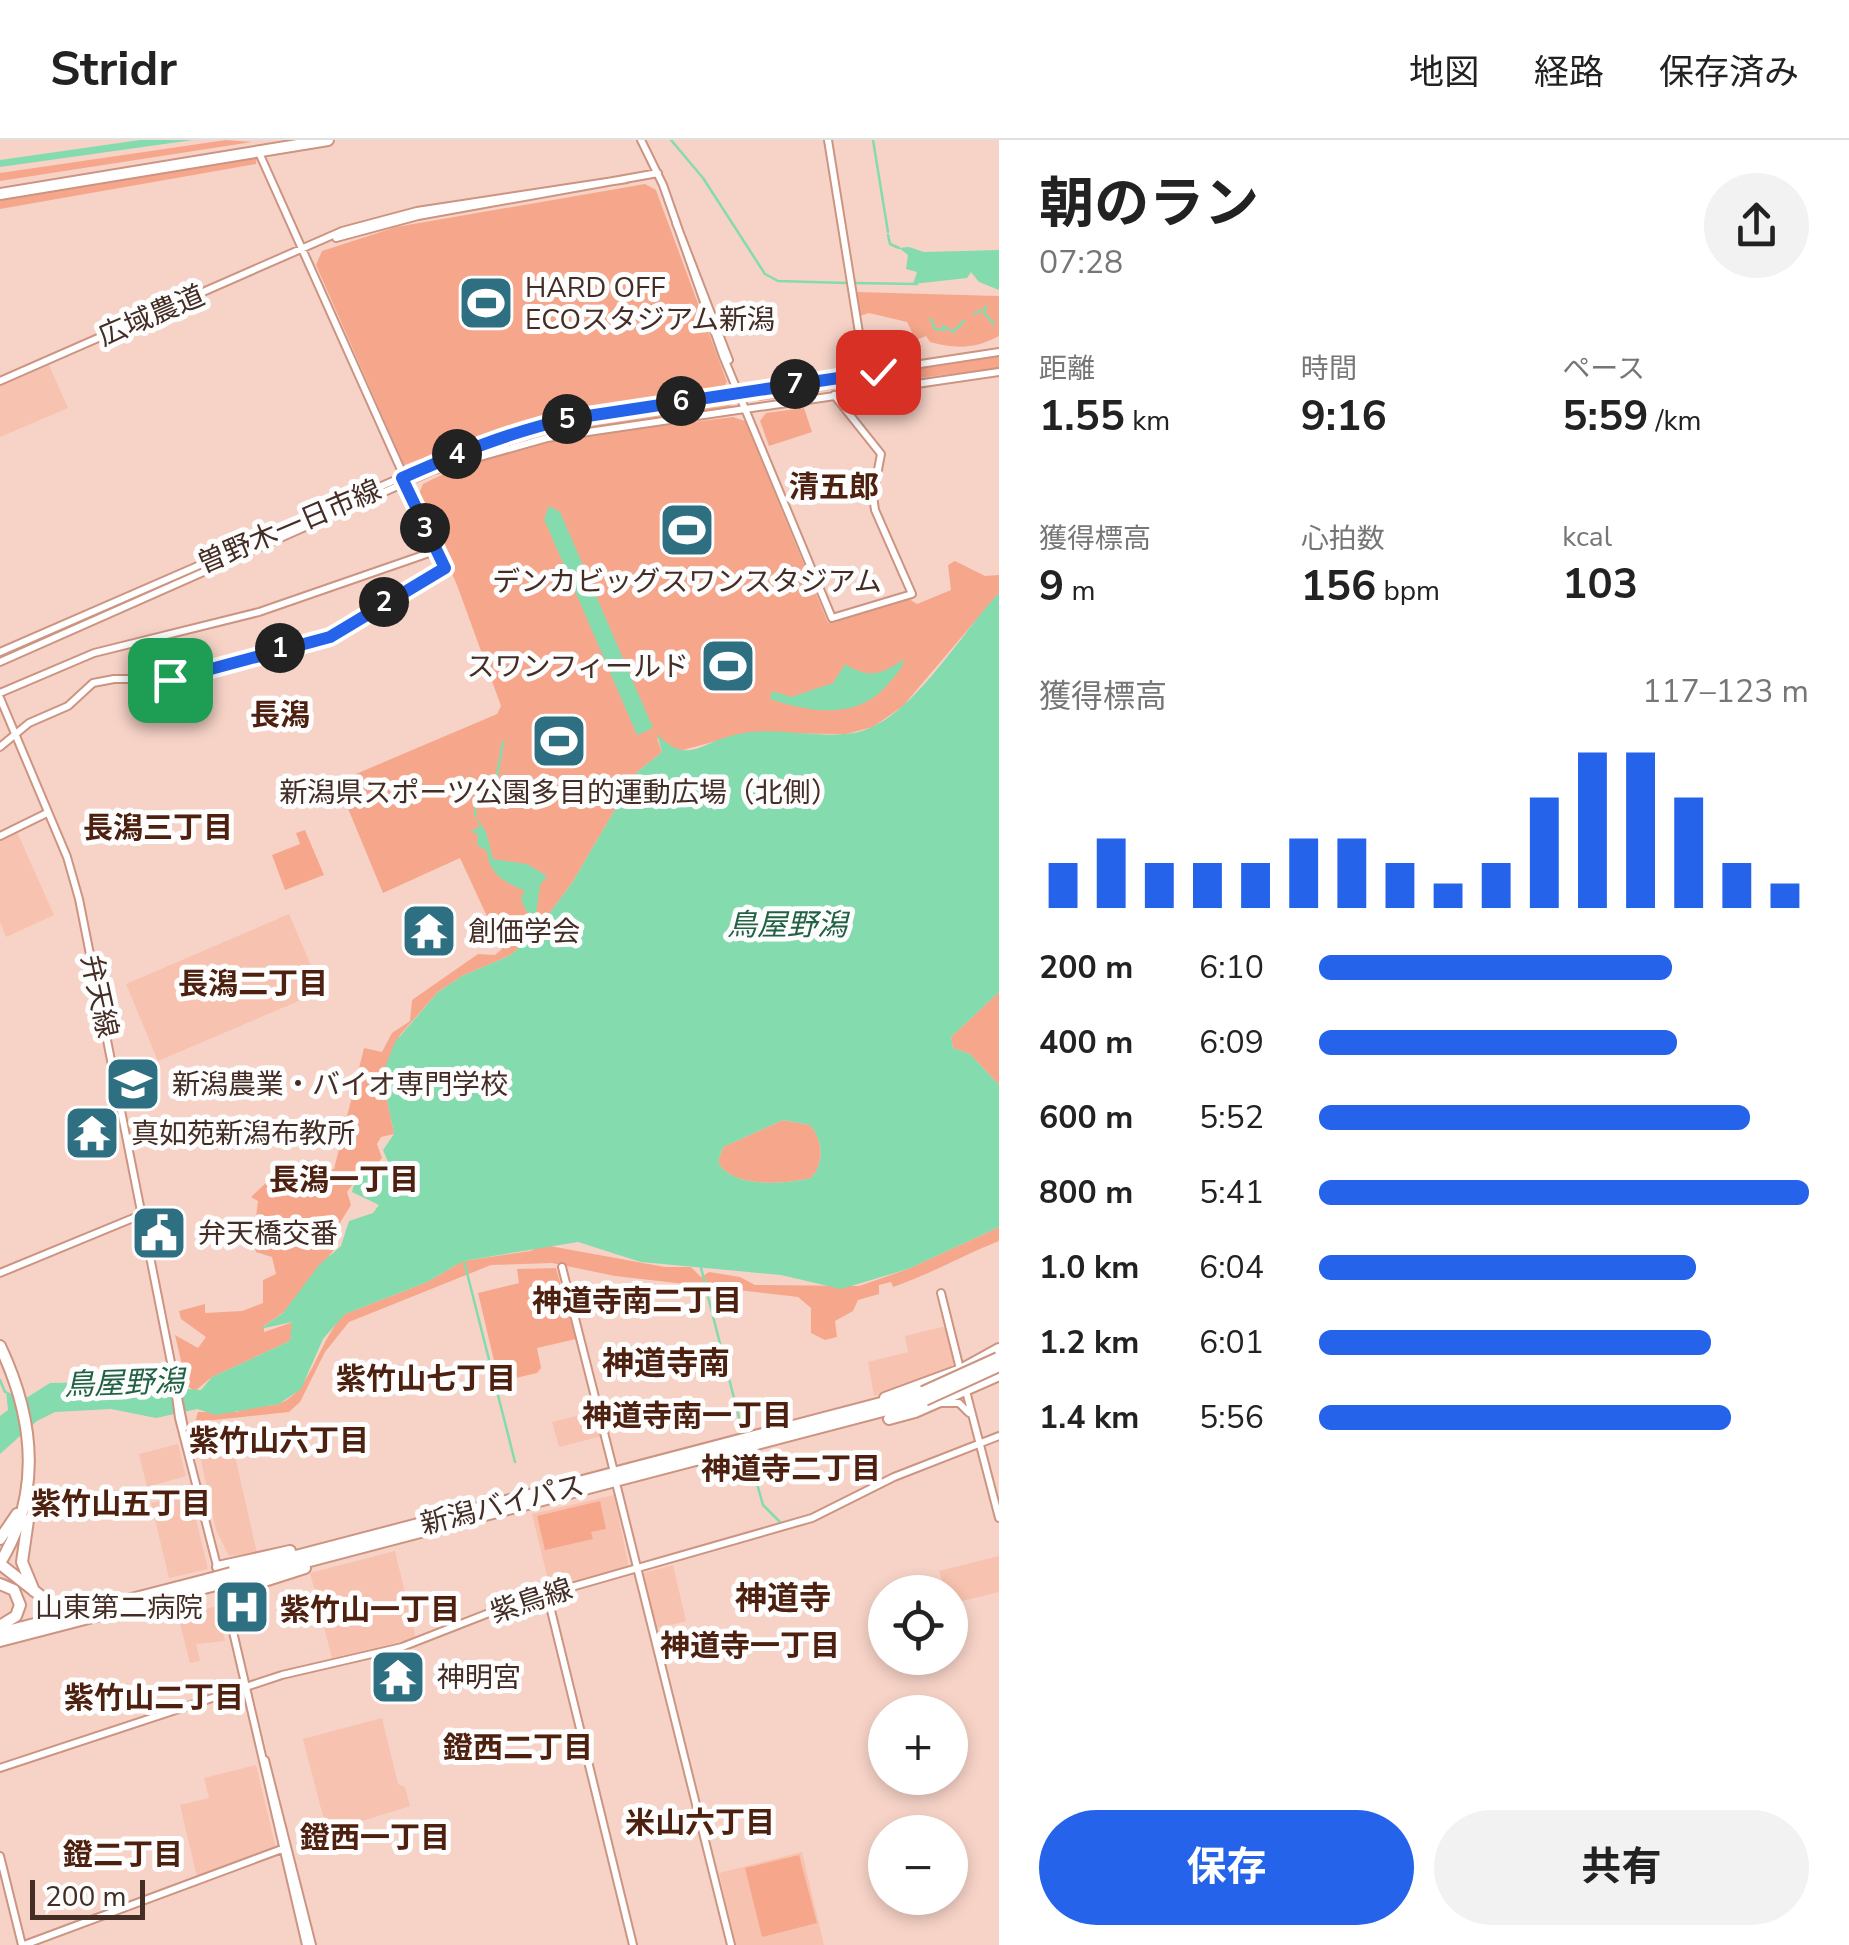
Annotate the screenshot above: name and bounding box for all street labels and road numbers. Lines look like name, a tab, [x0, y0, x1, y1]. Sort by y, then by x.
street label: 広域農道	[92, 277, 210, 355]
street label: 曽野木一日市線	[192, 471, 387, 583]
street label: 弁天線	[72, 951, 126, 1041]
street label: 新潟バイパス	[416, 1466, 588, 1544]
street label: 紫鳥線	[485, 1570, 577, 1632]

